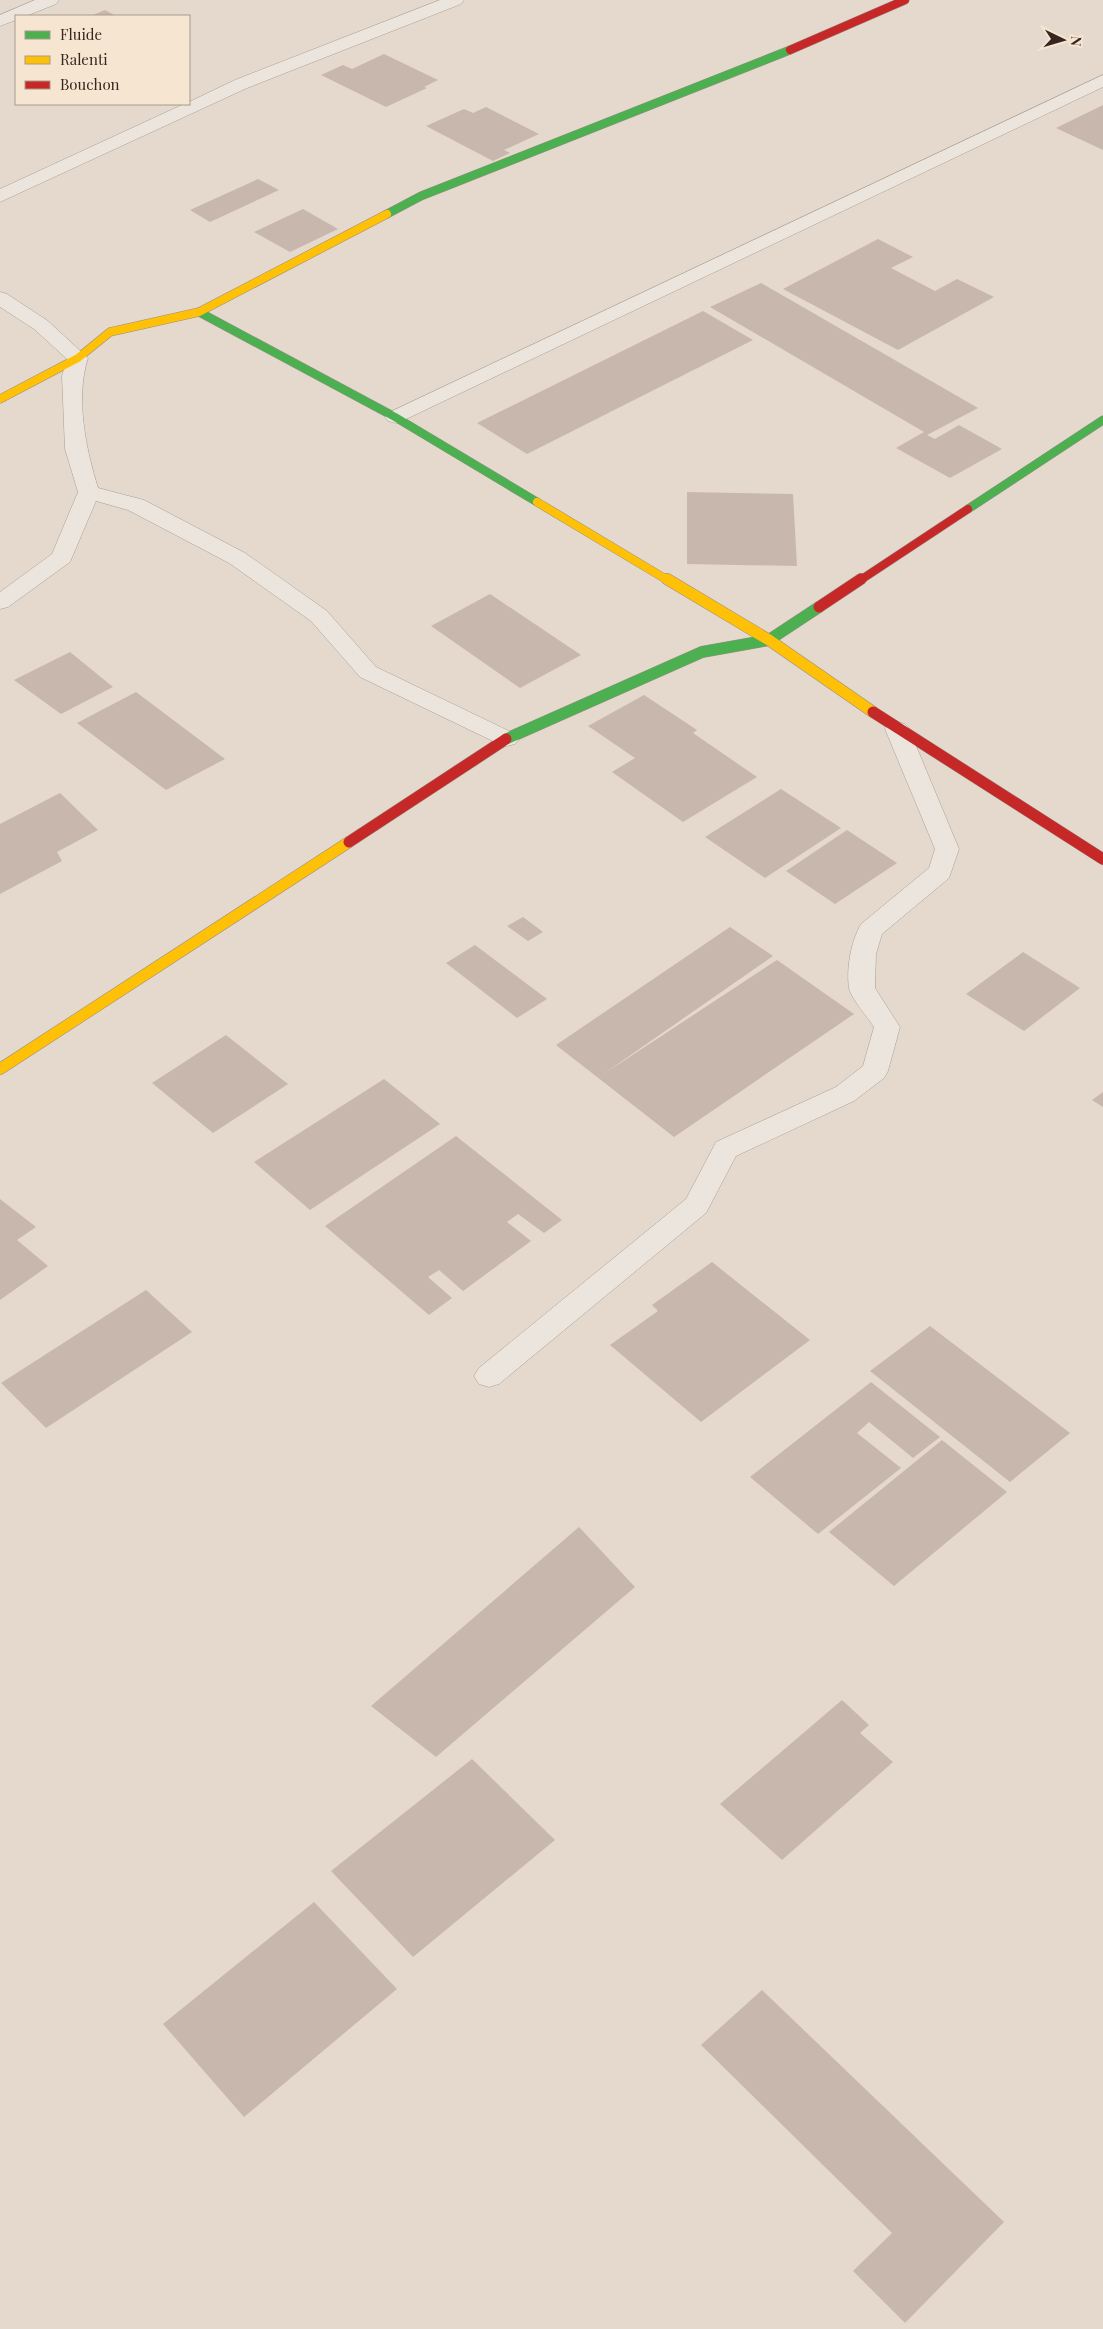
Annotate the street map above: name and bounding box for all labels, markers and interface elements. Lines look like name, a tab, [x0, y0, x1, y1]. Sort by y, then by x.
legend	[15, 15, 190, 105]
north arrow	[1038, 15, 1088, 65]
text: Fluide	[60, 24, 102, 44]
text: N	[1067, 35, 1086, 47]
text: Ralenti	[60, 49, 108, 69]
text: Bouchon	[60, 74, 120, 94]

